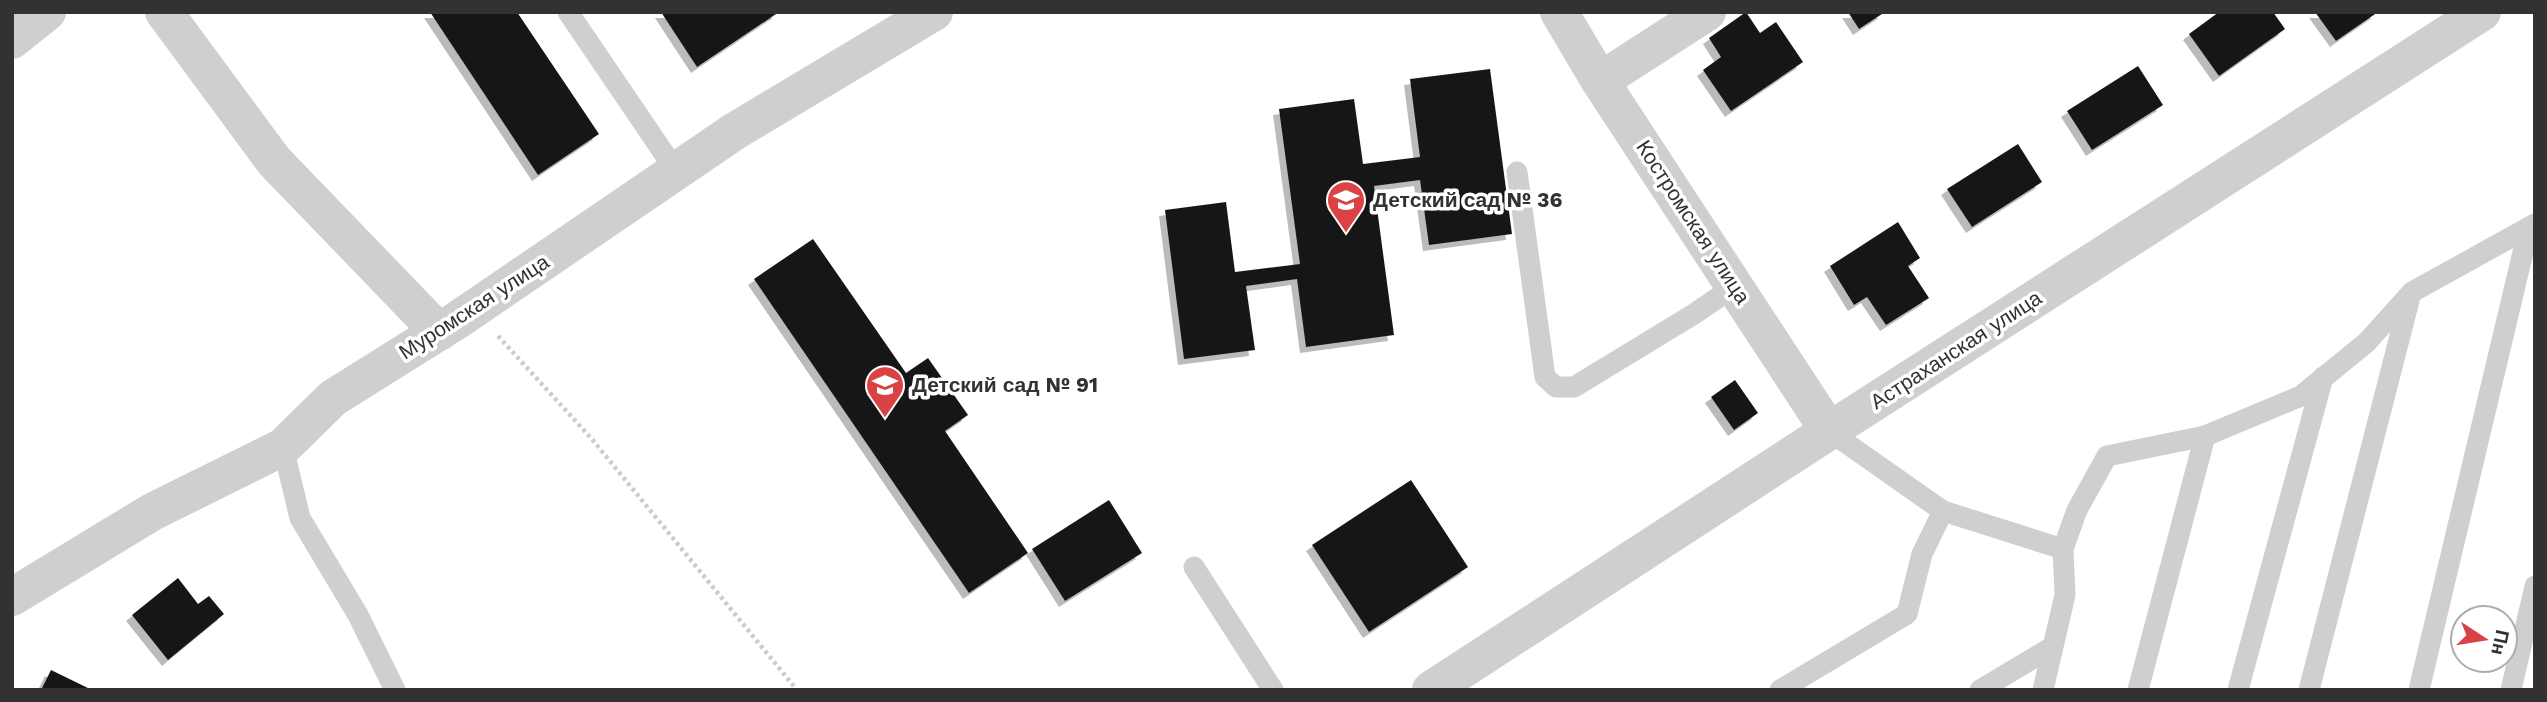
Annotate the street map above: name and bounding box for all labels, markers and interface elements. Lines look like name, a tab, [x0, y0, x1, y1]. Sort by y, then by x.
street label: Костромская улица	[1631, 135, 1756, 308]
school or university icon: Детский сад № 36	[1325, 179, 1367, 234]
place label: Детский сад № 36	[1373, 187, 1562, 212]
street label: Муромская улица	[394, 249, 554, 364]
street label: Астраханская улица	[1865, 285, 2046, 414]
school or university icon: Детский сад № 91	[864, 364, 906, 419]
place label: Детский сад № 91	[912, 372, 1098, 397]
north arrow	[2449, 604, 2519, 674]
text: Пн	[2486, 628, 2514, 657]

